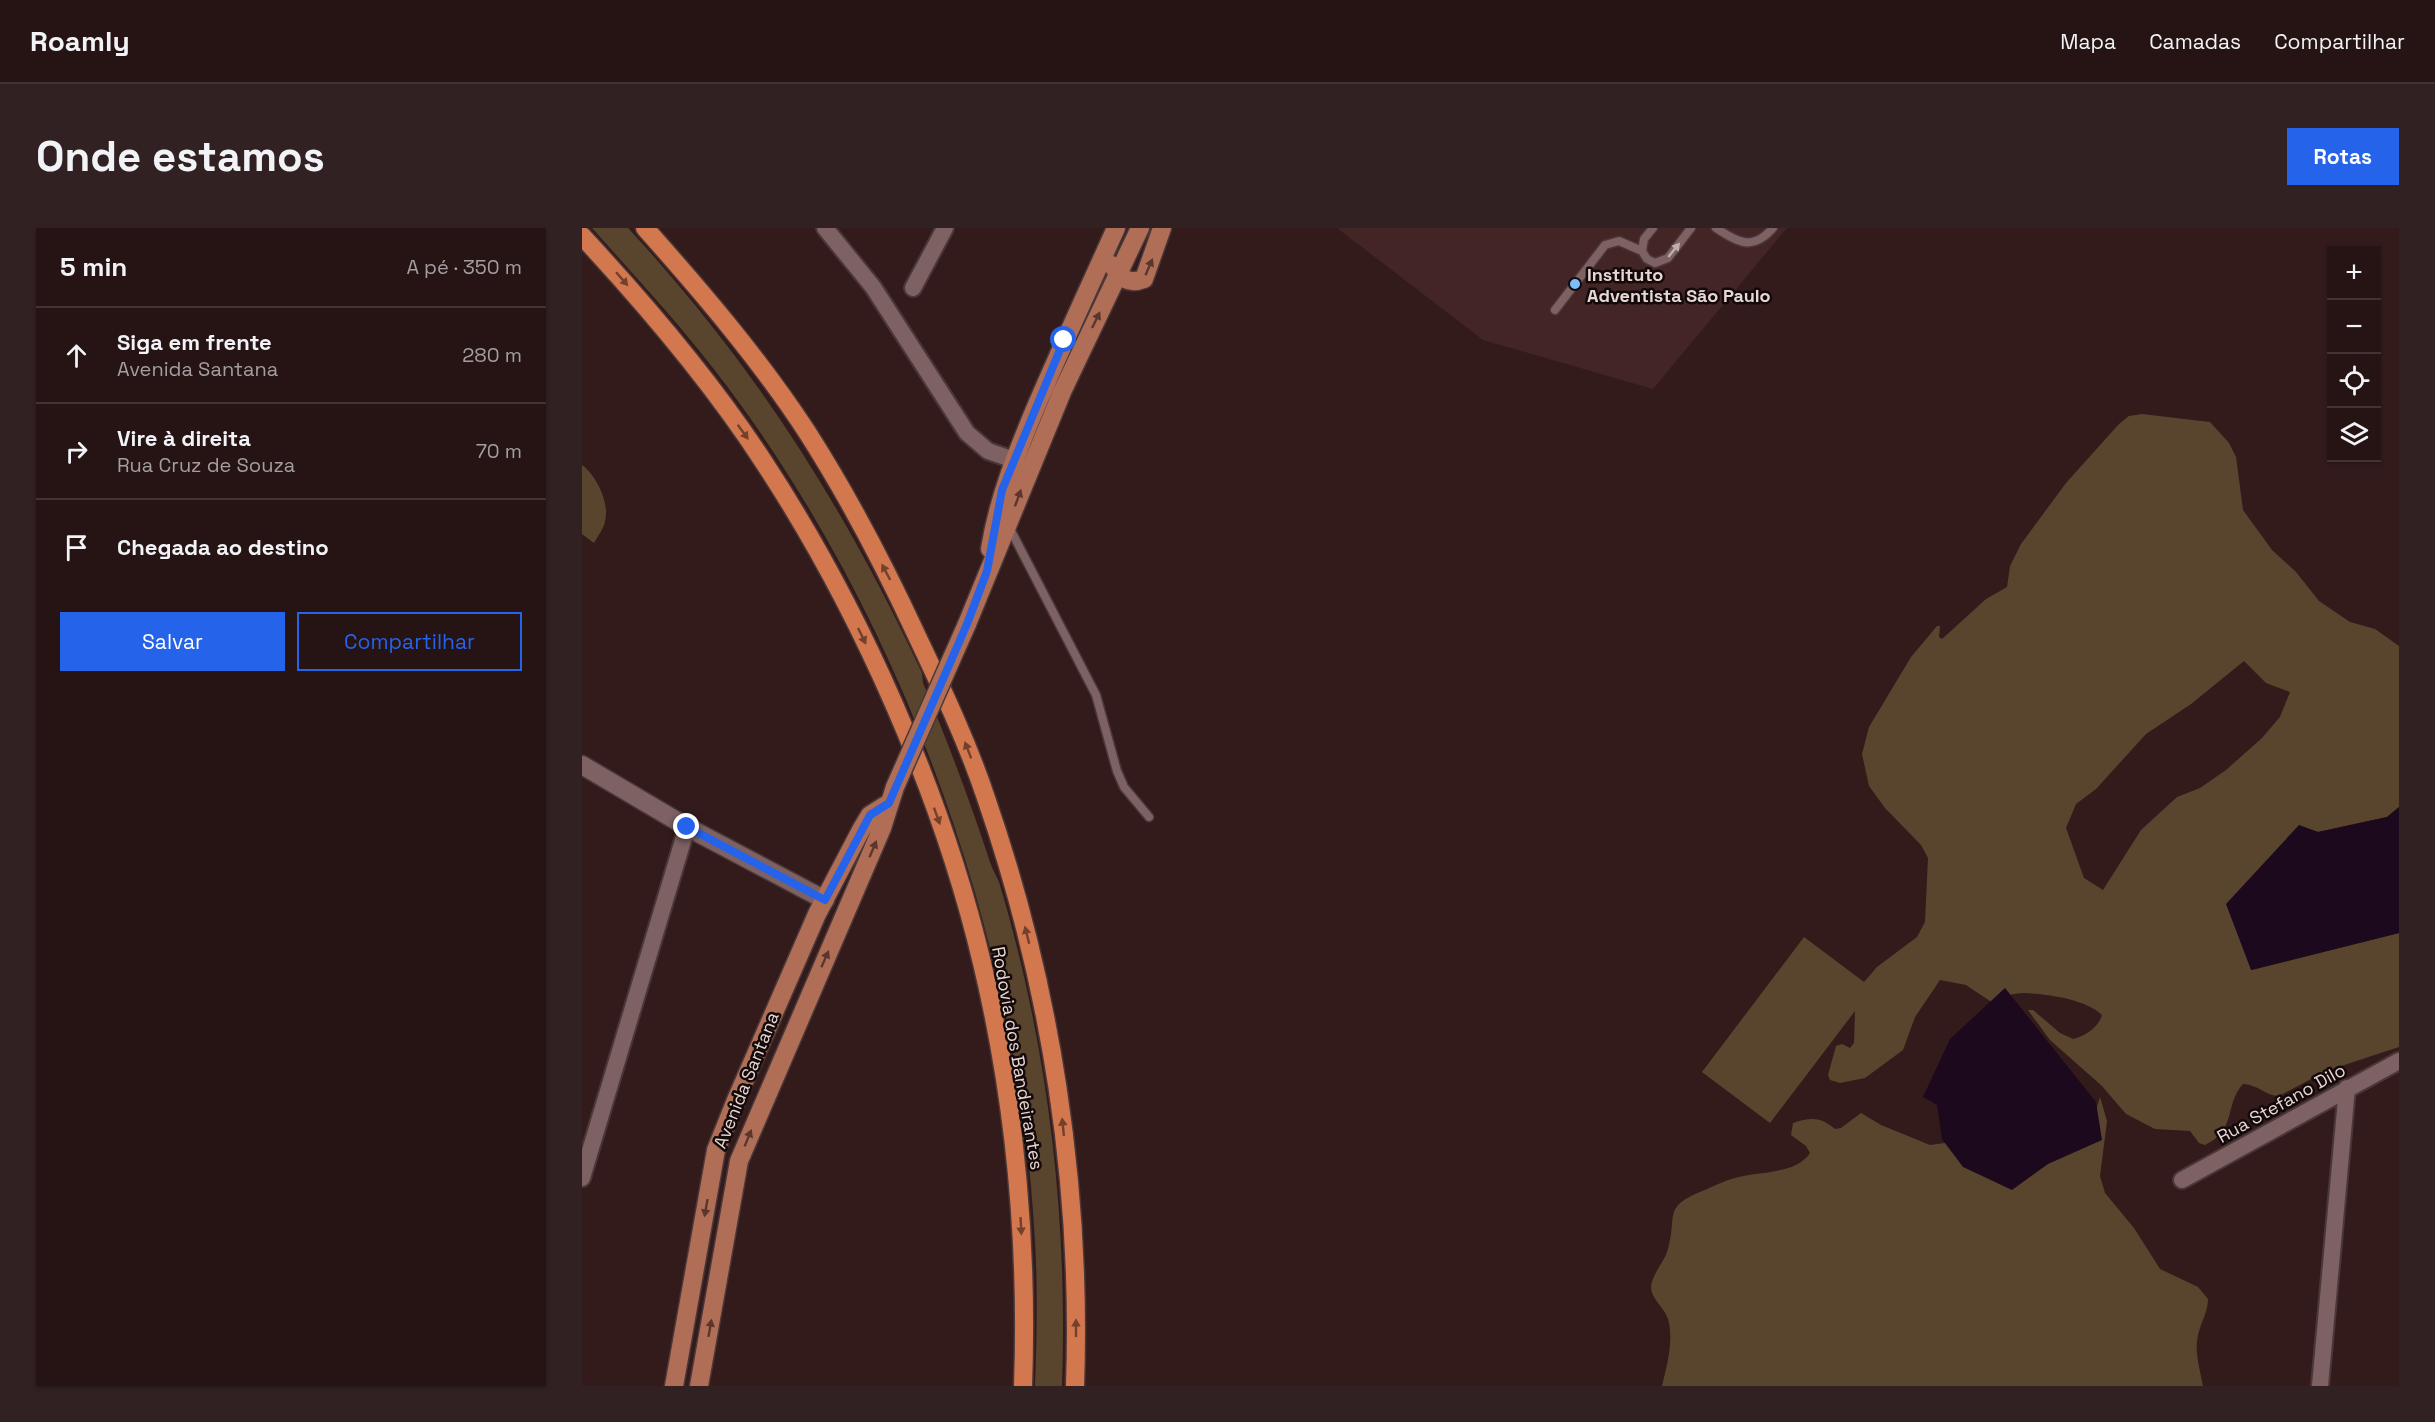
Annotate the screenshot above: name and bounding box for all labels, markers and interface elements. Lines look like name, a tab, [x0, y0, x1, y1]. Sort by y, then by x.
text: Roamly	[30, 23, 130, 59]
text: Mapa	[2060, 28, 2116, 55]
text: Camadas	[2149, 28, 2241, 55]
text: Compartilhar	[2274, 28, 2405, 55]
button: Rotas	[2287, 128, 2399, 185]
text: Onde estamos	[36, 130, 325, 183]
one-way arrow	[1667, 243, 1680, 258]
map controls	[2327, 246, 2381, 462]
button: +	[2327, 246, 2381, 300]
text: 5 min	[60, 250, 127, 284]
text: A pé · 350 m	[407, 254, 522, 280]
one-way arrow	[1144, 258, 1154, 276]
place label: Instituto Adventista São Paulo	[1587, 263, 1771, 307]
one-way arrow	[615, 271, 628, 286]
marker: Instituto Adventista São Paulo	[1568, 277, 1582, 291]
button: −	[2327, 300, 2381, 354]
one-way arrow	[1091, 311, 1100, 328]
route start	[1050, 326, 1076, 352]
text: Siga em frente	[117, 328, 272, 356]
icon: ahead	[60, 339, 93, 372]
text: 280 m	[462, 342, 522, 368]
button: locate	[2327, 354, 2381, 408]
text: Avenida Santana	[117, 356, 278, 382]
button: layers	[2327, 408, 2381, 462]
one-way arrow	[737, 423, 749, 439]
text: Vire à direita	[117, 424, 251, 452]
icon: right	[60, 435, 93, 468]
text: 70 m	[476, 438, 522, 464]
text: Rua Cruz de Souza	[117, 452, 295, 478]
one-way arrow	[1013, 489, 1023, 507]
icon: arrive	[60, 531, 93, 564]
text: Chegada ao destino	[117, 533, 329, 561]
one-way arrow	[882, 564, 891, 581]
button: Salvar	[60, 612, 285, 671]
button: Compartilhar	[297, 612, 522, 671]
one-way arrow	[857, 628, 866, 645]
one-way arrow	[962, 740, 972, 758]
one-way arrow	[932, 807, 942, 825]
route end	[673, 813, 699, 839]
one-way arrow	[869, 840, 878, 858]
one-way arrow	[1021, 926, 1031, 945]
street label: Rodovia dos Bandeirantes	[987, 945, 1049, 1171]
one-way arrow	[820, 949, 830, 967]
street label: Avenida Santana	[708, 1008, 784, 1152]
street label: Rua Stefano Dilo	[2213, 1058, 2349, 1148]
one-way arrow	[1058, 1117, 1068, 1136]
one-way arrow	[743, 1128, 753, 1146]
one-way arrow	[701, 1198, 710, 1217]
one-way arrow	[1017, 1217, 1026, 1236]
one-way arrow	[1071, 1318, 1081, 1337]
one-way arrow	[705, 1319, 714, 1338]

